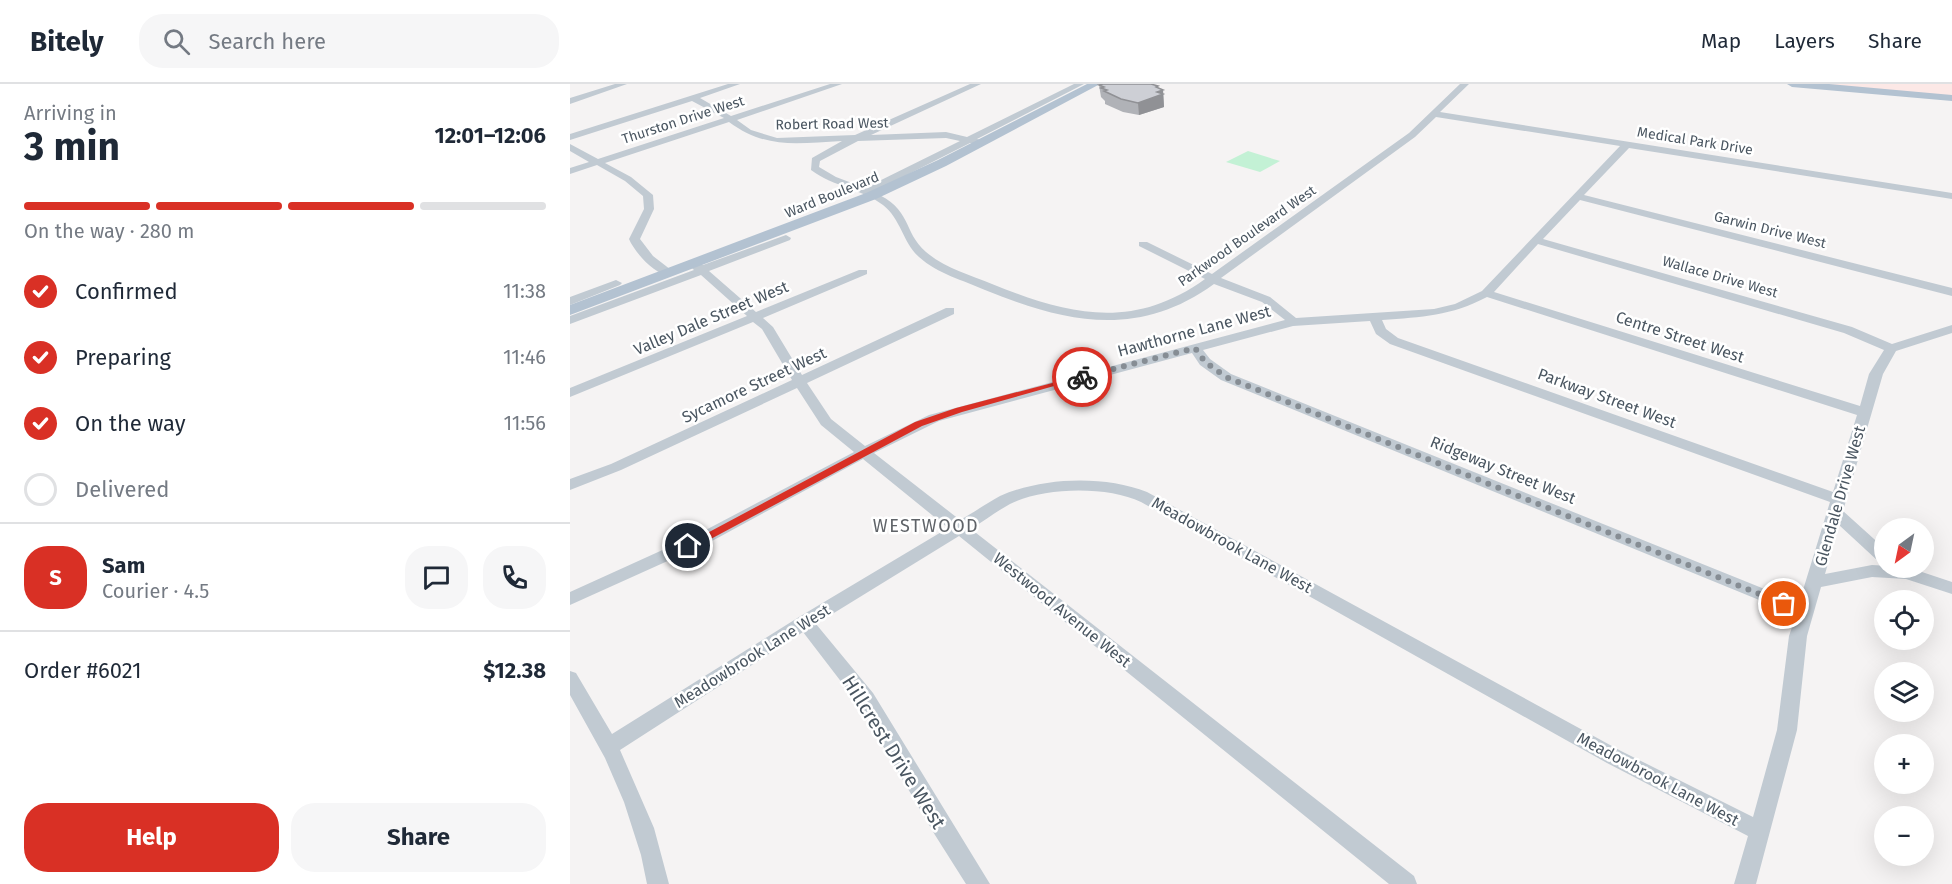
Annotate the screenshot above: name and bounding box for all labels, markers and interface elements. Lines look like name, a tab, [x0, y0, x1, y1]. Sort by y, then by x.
search box	[139, 14, 559, 68]
text: Bitely	[30, 25, 103, 58]
icon: search	[160, 25, 193, 58]
text: Search here	[208, 28, 326, 55]
text: Map	[1701, 28, 1741, 54]
text: Layers	[1774, 28, 1835, 54]
text: Share	[1868, 28, 1922, 54]
street label: Thurston Drive West	[620, 92, 747, 148]
text: Arriving in	[24, 101, 117, 125]
street label: Robert Road West	[775, 114, 890, 133]
text: 12:01–12:06	[435, 122, 546, 149]
street label: Medical Park Drive	[1636, 123, 1754, 159]
text: 3 min	[24, 124, 120, 170]
street label: Ward Boulevard	[783, 168, 881, 222]
street label: Parkwood Boulevard West	[1175, 181, 1320, 290]
street label: Garwin Drive West	[1712, 208, 1829, 252]
text: On the way · 280 m	[24, 219, 194, 243]
street label: Wallace Drive West	[1660, 252, 1781, 302]
icon: check	[24, 275, 57, 308]
street label: Valley Dale Street West	[631, 277, 791, 359]
text: Confirmed	[75, 278, 178, 305]
text: 11:38	[503, 279, 546, 303]
street label: Hawthorne Lane West	[1115, 301, 1273, 361]
street label: Centre Street West	[1613, 307, 1747, 367]
icon: check	[24, 341, 57, 374]
street label: Sycamore Street West	[679, 343, 829, 427]
text: Preparing	[75, 344, 171, 371]
text: 11:46	[503, 345, 546, 369]
courier	[1052, 347, 1112, 407]
icon: bike	[1066, 361, 1099, 394]
street label: Parkway Street West	[1535, 364, 1679, 432]
icon: check	[24, 407, 57, 440]
text: On the way	[75, 410, 186, 437]
text: 11:56	[503, 411, 546, 435]
street label: Glendale Drive West	[1811, 423, 1869, 568]
street label: Ridgeway Street West	[1428, 432, 1579, 508]
text: Delivered	[75, 476, 170, 503]
street label: Meadowbrook Lane West	[1149, 493, 1316, 597]
district label: WESTWOOD	[873, 515, 979, 537]
north arrow	[1874, 518, 1934, 578]
map controls	[1874, 518, 1934, 866]
pin	[662, 520, 713, 571]
icon: home	[671, 529, 704, 562]
button: chat	[405, 546, 468, 609]
button: phone	[483, 546, 546, 609]
street label: Westwood Avenue West	[989, 549, 1135, 671]
text: Sam	[102, 552, 145, 579]
text: S	[49, 564, 62, 591]
pin	[1758, 578, 1809, 629]
text: Courier · 4.5	[102, 579, 209, 603]
icon: bag	[1767, 587, 1800, 620]
button: locate	[1874, 590, 1934, 650]
street label: Meadowbrook Lane West	[671, 600, 834, 712]
text: Order #6021	[24, 657, 142, 684]
text: $12.38	[483, 657, 546, 684]
button: layers	[1874, 662, 1934, 722]
street label: Hillcrest Drive West	[837, 671, 951, 834]
street label: Meadowbrook Lane West	[1574, 728, 1742, 830]
button: +	[1874, 734, 1934, 794]
button: Help	[24, 803, 279, 872]
button: Share	[291, 803, 546, 872]
button: −	[1874, 806, 1934, 866]

